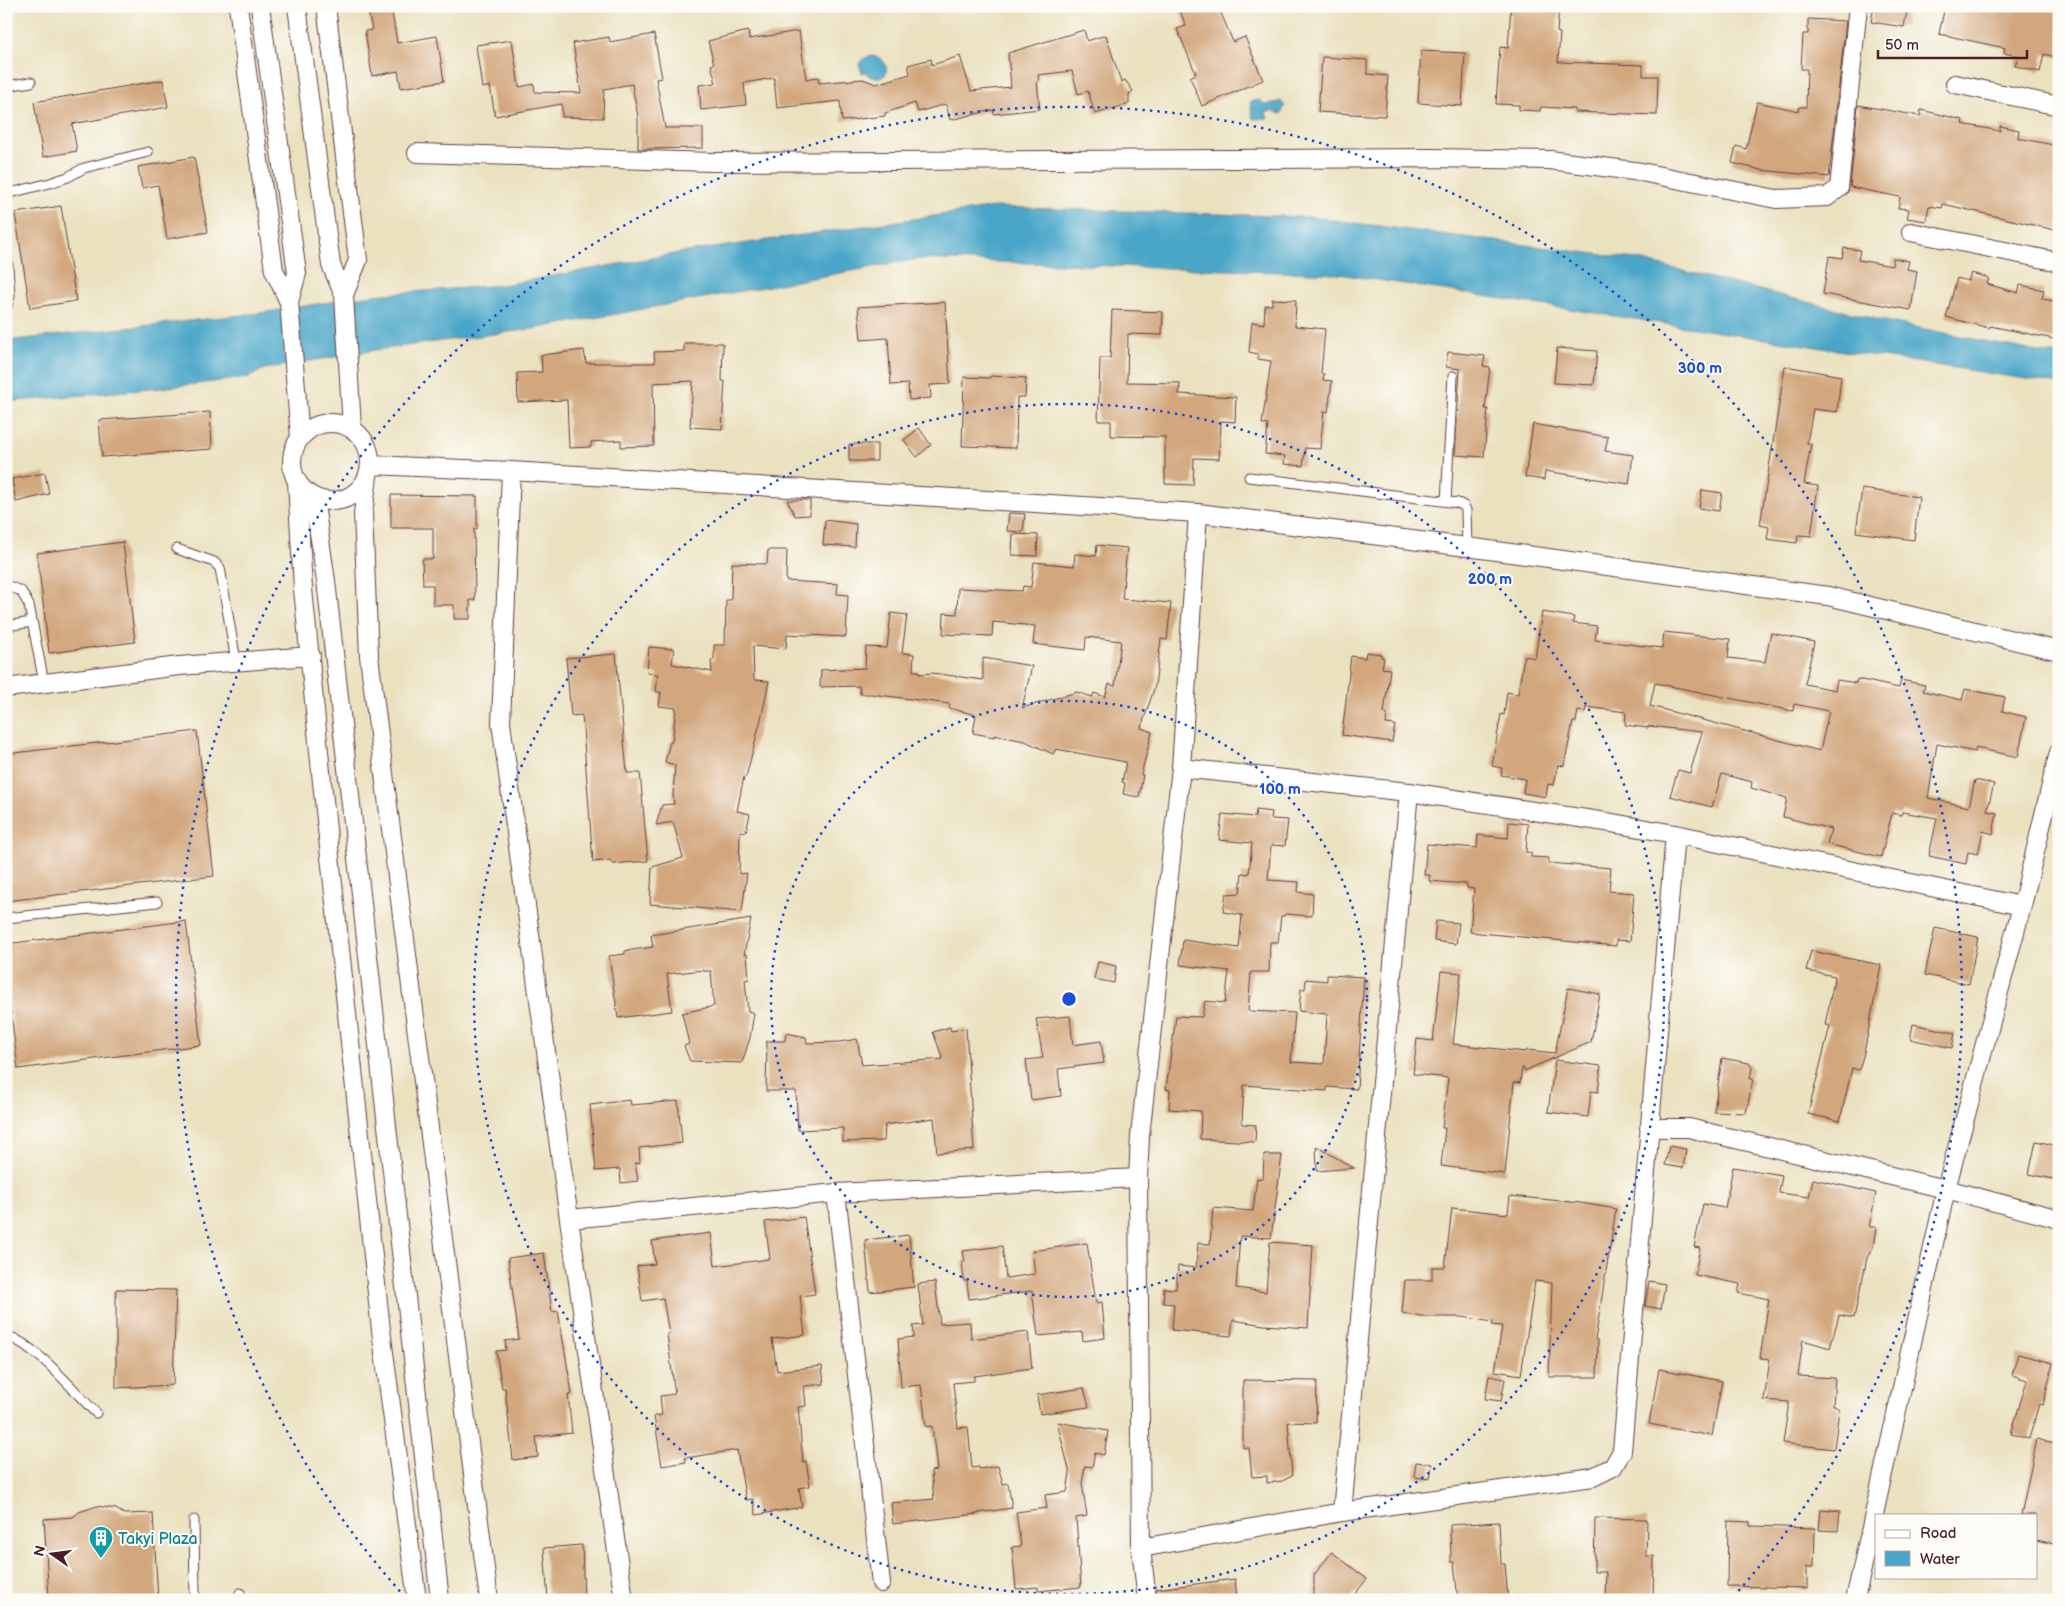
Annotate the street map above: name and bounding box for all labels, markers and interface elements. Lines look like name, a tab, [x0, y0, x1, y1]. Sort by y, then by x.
scale bar	[1878, 28, 2026, 60]
text: 50 m	[1885, 36, 1919, 55]
text: 300 m	[1678, 359, 1722, 378]
text: 200 m	[1468, 570, 1512, 589]
text: 100 m	[1259, 780, 1301, 799]
centre of rings	[1060, 990, 1078, 1008]
legend	[1875, 1514, 2038, 1578]
text: Road	[1920, 1524, 1956, 1543]
building icon: Takyi Plaza	[88, 1525, 114, 1559]
north arrow	[28, 1528, 78, 1578]
place label: Takyi Plaza	[118, 1530, 198, 1549]
text: N	[30, 1544, 49, 1558]
text: Water	[1920, 1550, 1960, 1569]

